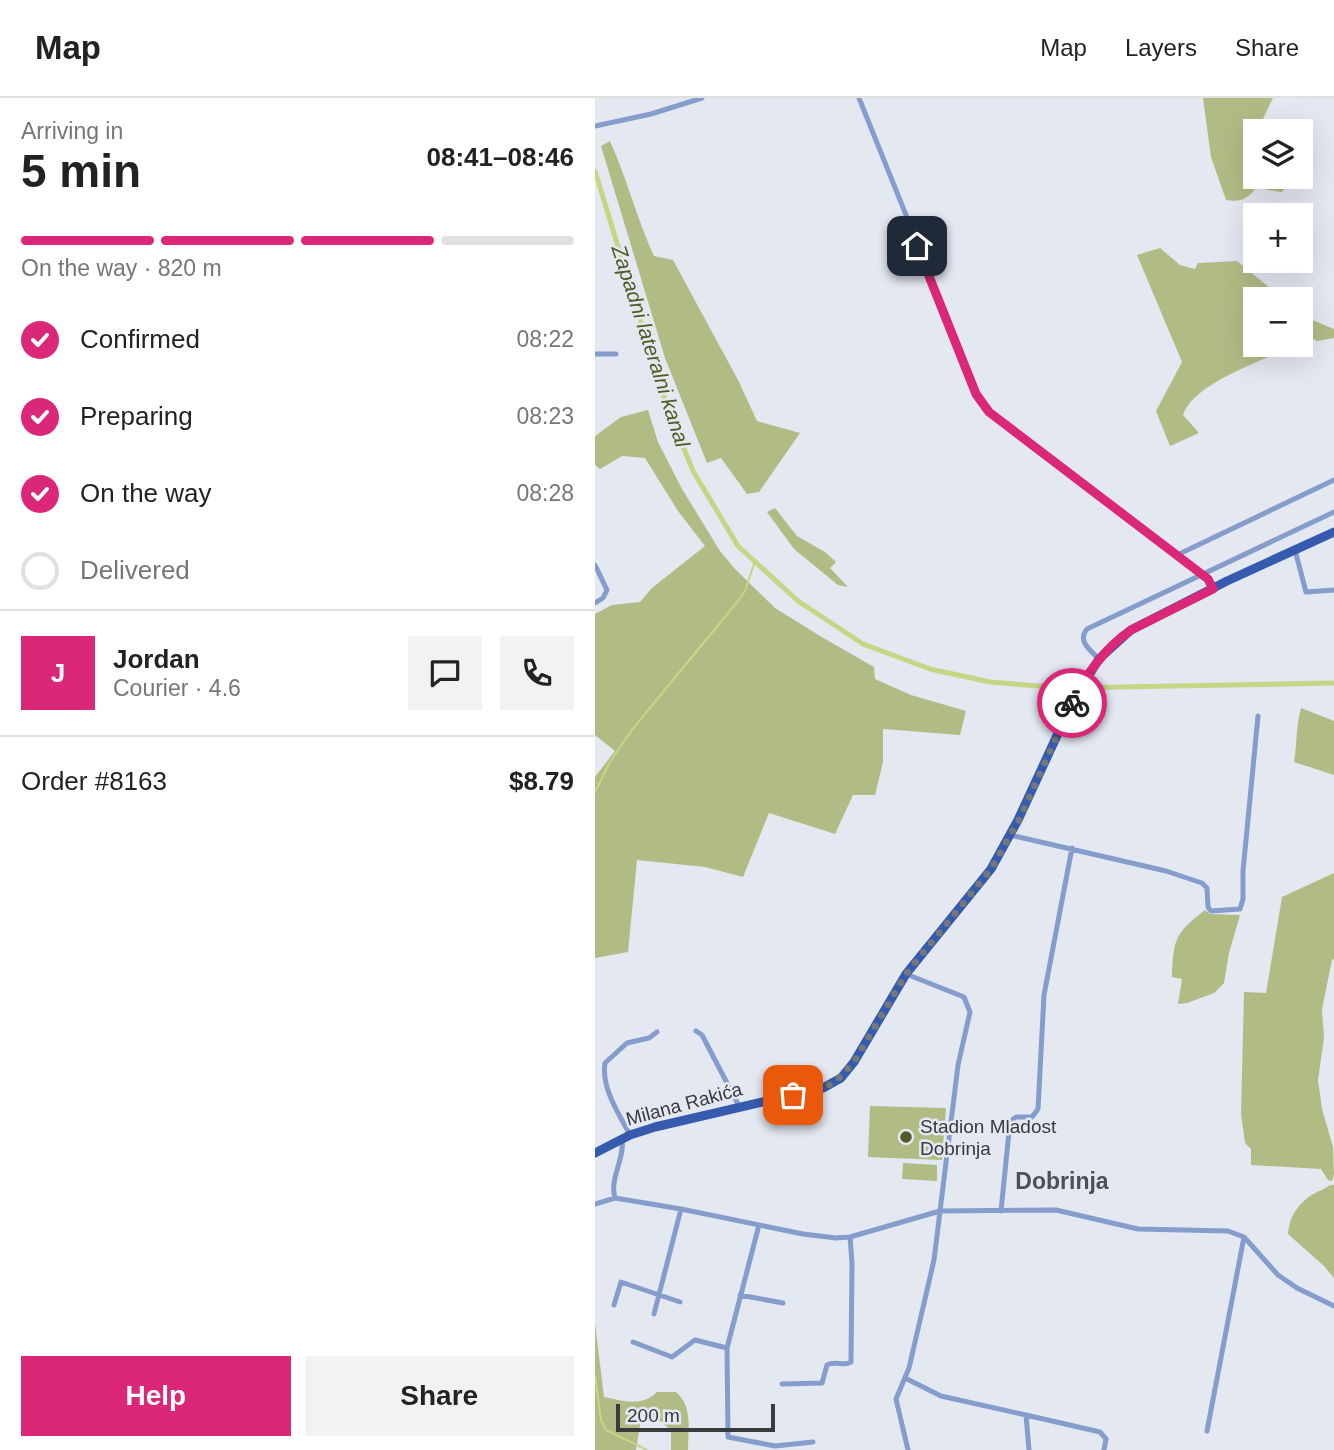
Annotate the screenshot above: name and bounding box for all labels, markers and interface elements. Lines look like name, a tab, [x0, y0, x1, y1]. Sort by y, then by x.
text: Map	[35, 29, 101, 66]
text: Map	[1040, 34, 1087, 61]
text: Layers	[1125, 34, 1197, 61]
text: Share	[1235, 34, 1299, 61]
text: Arriving in	[21, 118, 123, 144]
map controls	[1243, 119, 1313, 357]
button: layers	[1243, 119, 1313, 189]
text: 08:41–08:46	[427, 142, 574, 172]
text: 5 min	[21, 145, 141, 197]
button: +	[1243, 203, 1313, 273]
pin	[887, 216, 947, 276]
icon: home	[898, 227, 936, 265]
water label: Zapadni lateralni kanal	[607, 241, 695, 451]
text: On the way · 820 m	[21, 255, 222, 281]
button: −	[1243, 287, 1313, 357]
icon: check	[21, 321, 59, 359]
text: Confirmed	[80, 324, 200, 354]
text: 08:22	[516, 326, 574, 352]
icon: check	[21, 398, 59, 436]
text: Preparing	[80, 401, 193, 431]
text: 08:23	[516, 403, 574, 429]
icon: check	[21, 475, 59, 513]
text: On the way	[80, 478, 212, 508]
text: 08:28	[516, 480, 574, 506]
text: Delivered	[80, 555, 190, 585]
button: chat	[408, 636, 482, 710]
button: phone	[500, 636, 574, 710]
text: Jordan	[113, 644, 200, 674]
text: J	[51, 658, 65, 688]
courier	[1037, 668, 1107, 738]
text: Courier · 4.6	[113, 675, 241, 701]
icon: bike	[1053, 684, 1091, 722]
text: Order #8163	[21, 766, 167, 796]
text: $8.79	[509, 766, 574, 796]
pin	[763, 1065, 823, 1125]
icon: bag	[774, 1076, 812, 1114]
street label: Milana Rakića	[624, 1078, 745, 1130]
place label: Stadion Mladost Dobrinja	[920, 1116, 1057, 1159]
marker: Stadion Mladost Dobrinja	[898, 1129, 914, 1145]
district label: Dobrinja	[1015, 1168, 1109, 1194]
button: Help	[21, 1356, 291, 1436]
button: Share	[305, 1356, 574, 1436]
scale bar	[616, 1401, 775, 1433]
text: 200 m	[627, 1405, 680, 1426]

